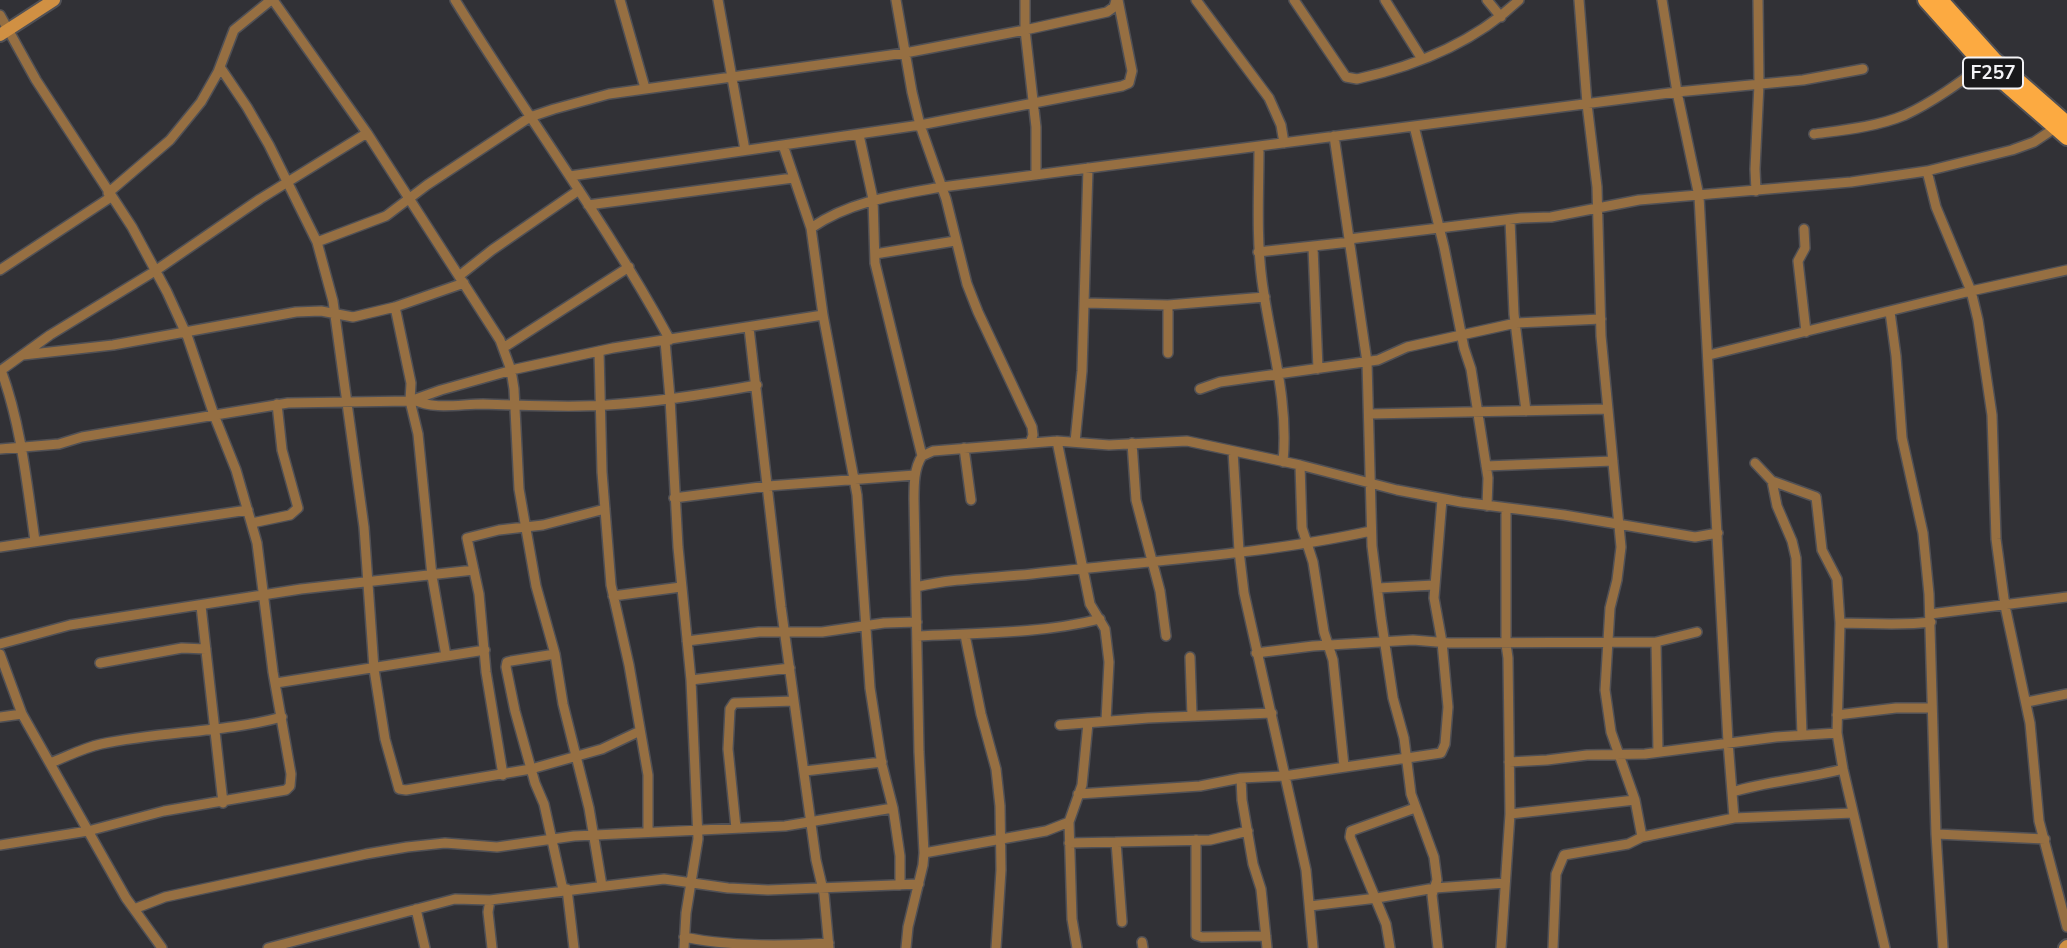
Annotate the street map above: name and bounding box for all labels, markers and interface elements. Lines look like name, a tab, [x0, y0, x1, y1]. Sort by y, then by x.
road number: F257	[1963, 58, 2023, 88]

